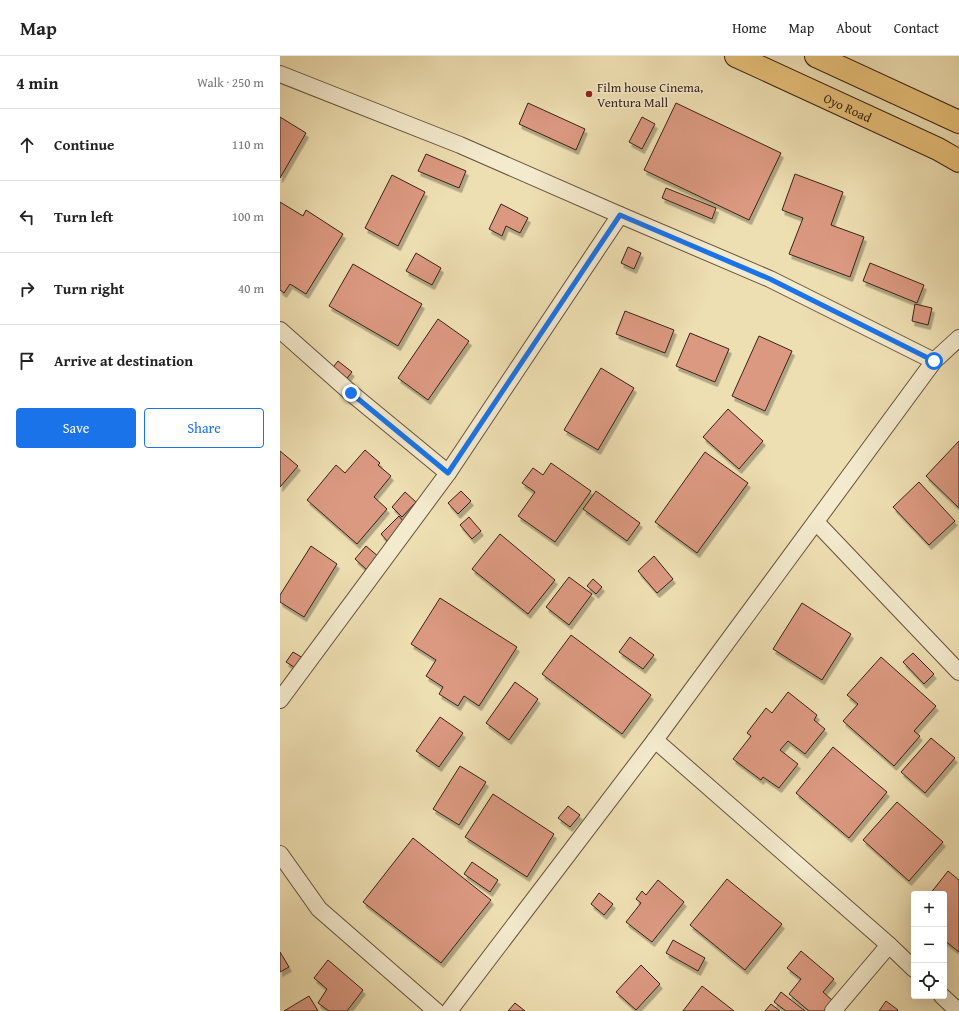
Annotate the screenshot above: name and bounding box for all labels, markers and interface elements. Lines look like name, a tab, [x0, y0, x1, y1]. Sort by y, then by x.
text: Map	[20, 14, 57, 42]
text: Home	[732, 18, 767, 38]
text: Map	[789, 18, 814, 38]
text: About	[836, 18, 872, 38]
text: Contact	[894, 18, 939, 38]
text: 4 min	[16, 70, 58, 95]
text: Walk · 250 m	[197, 73, 264, 92]
place label: Film house Cinema, Ventura Mall	[597, 78, 703, 112]
marker: Film house Cinema, Ventura Mall	[584, 89, 594, 99]
street label: Oyo Road	[820, 89, 875, 127]
icon: ahead	[16, 134, 38, 156]
text: Continue	[54, 134, 115, 155]
text: 110 m	[232, 135, 264, 154]
icon: left	[16, 206, 38, 228]
text: Turn left	[54, 206, 113, 227]
text: 100 m	[232, 207, 264, 226]
icon: right	[16, 278, 38, 300]
text: Turn right	[54, 278, 125, 299]
text: 40 m	[238, 279, 264, 298]
icon: arrive	[16, 350, 38, 372]
text: Arrive at destination	[54, 350, 193, 371]
route start	[925, 352, 943, 370]
route end	[342, 384, 360, 402]
button: Save	[16, 408, 136, 448]
button: Share	[144, 408, 264, 448]
map controls	[911, 891, 947, 999]
button: +	[911, 891, 947, 927]
button: −	[911, 927, 947, 963]
button: locate	[911, 963, 947, 999]

